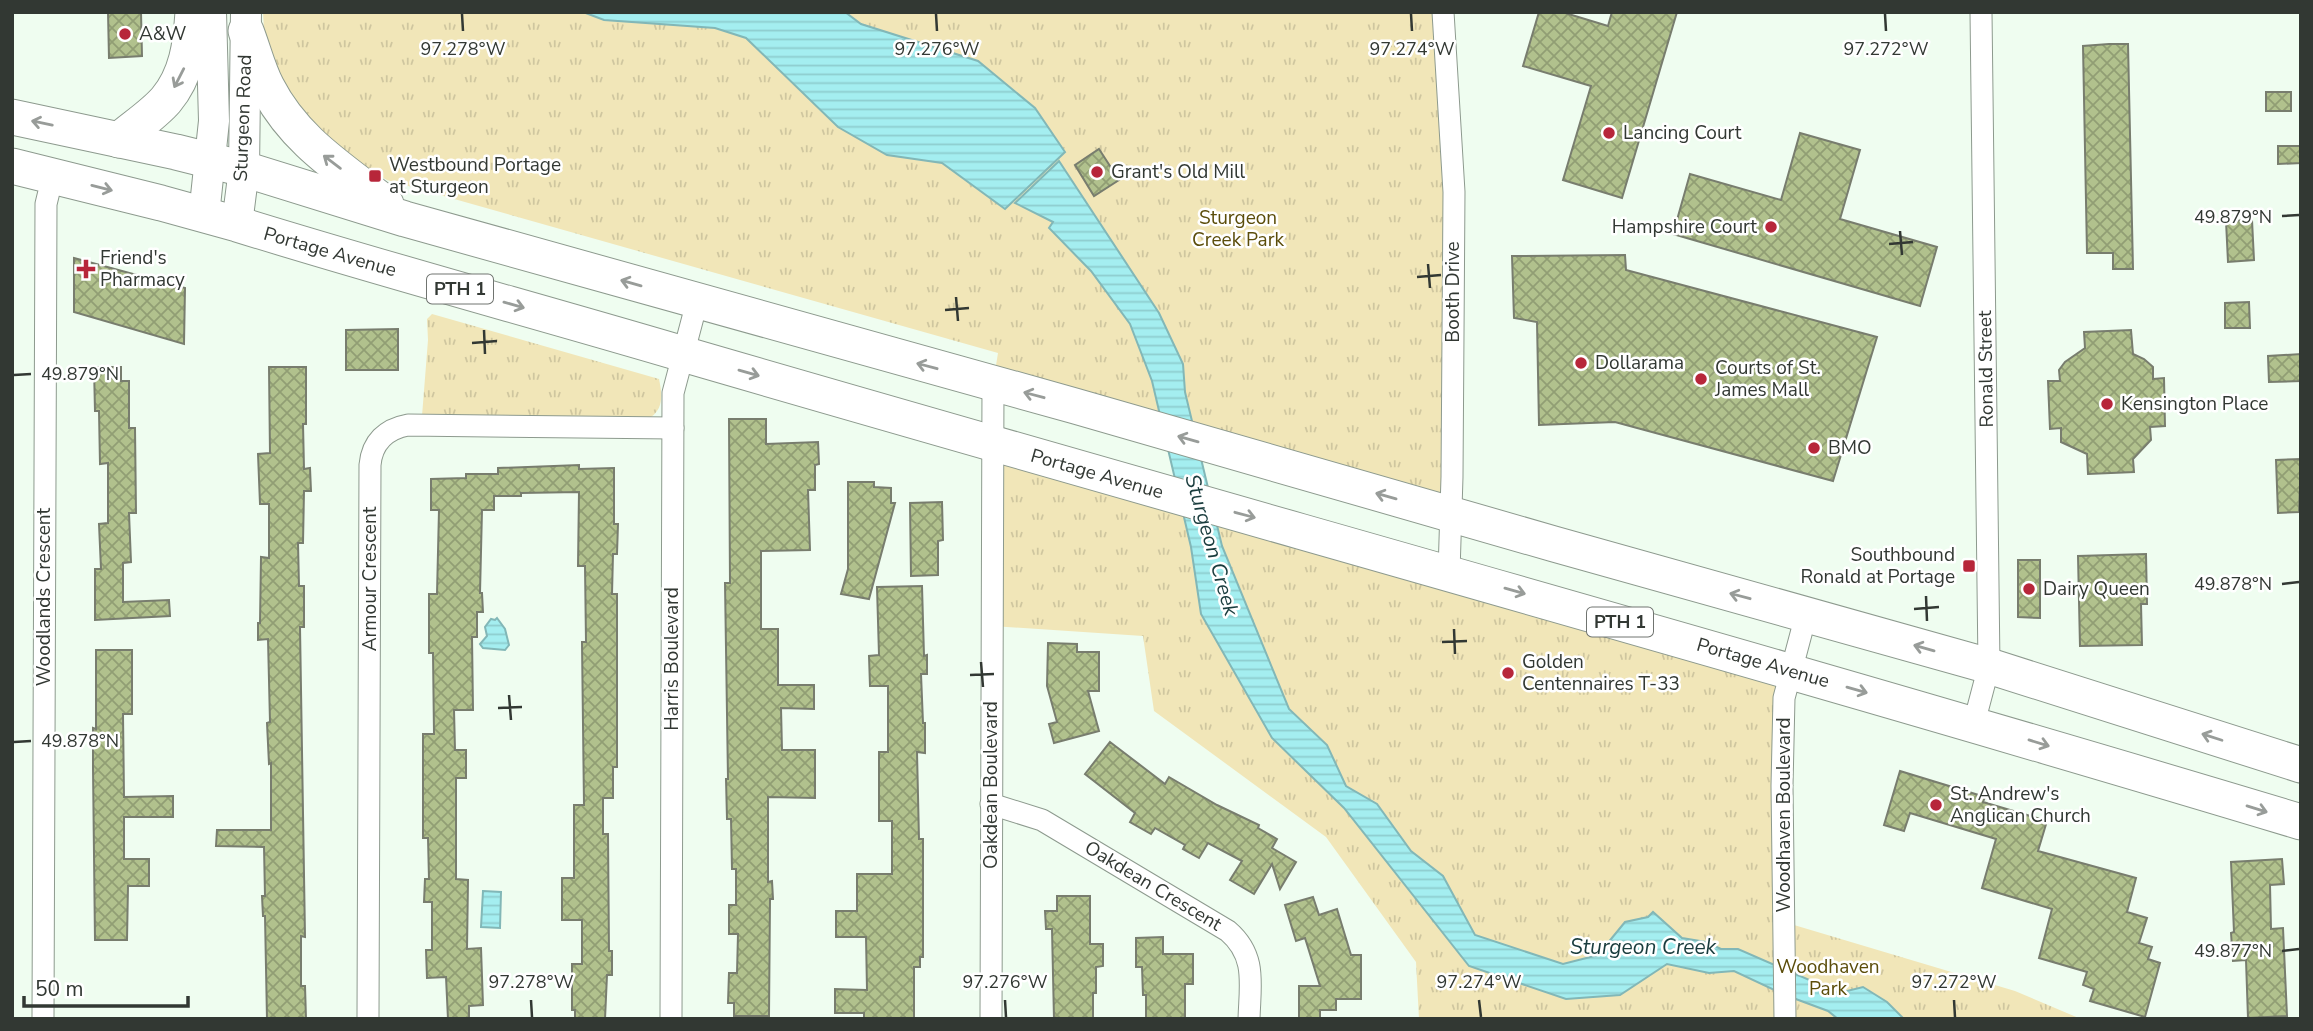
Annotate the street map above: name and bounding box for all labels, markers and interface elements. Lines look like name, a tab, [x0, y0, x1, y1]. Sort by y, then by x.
place label: A&W	[139, 21, 187, 47]
marker: A&W	[117, 26, 133, 42]
text: 97.278°W	[421, 37, 506, 61]
text: 97.276°W	[895, 37, 980, 61]
text: 97.274°W	[1370, 37, 1455, 61]
text: 97.272°W	[1844, 37, 1929, 61]
street label: Sturgeon Road	[228, 54, 258, 182]
one-way arrow	[171, 67, 185, 88]
one-way arrow	[31, 116, 54, 130]
place label: Lancing Court	[1623, 120, 1742, 146]
marker: Lancing Court	[1601, 125, 1617, 141]
place label: Westbound Portage at Sturgeon	[389, 152, 561, 200]
one-way arrow	[323, 154, 342, 169]
place label: Grant's Old Mill	[1111, 159, 1246, 185]
marker: Grant's Old Mill	[1089, 164, 1105, 180]
marker: Westbound Portage at Sturgeon	[367, 168, 383, 184]
one-way arrow	[90, 182, 113, 195]
park label: Sturgeon Creek Park	[1192, 205, 1285, 253]
text: 49.879°N	[2194, 205, 2272, 229]
place label: Hampshire Court	[1612, 214, 1757, 240]
marker: Hampshire Court	[1763, 219, 1779, 235]
street label: Portage Avenue	[261, 221, 399, 283]
street label: Booth Drive	[1440, 241, 1466, 343]
place label: Friend's Pharmacy	[100, 245, 185, 293]
marker: Friend's Pharmacy	[78, 261, 94, 277]
road number: PTH 1	[427, 274, 493, 304]
one-way arrow	[620, 276, 642, 289]
one-way arrow	[503, 299, 525, 312]
street label: Ronald Street	[1972, 310, 2000, 428]
place label: Dollarama	[1595, 350, 1684, 376]
marker: Dollarama	[1573, 355, 1589, 371]
place label: Courts of St. James Mall	[1714, 355, 1821, 403]
one-way arrow	[917, 358, 939, 371]
text: 49.879°N	[41, 362, 119, 386]
one-way arrow	[738, 368, 760, 381]
marker: Courts of St. James Mall	[1693, 371, 1709, 387]
one-way arrow	[1023, 388, 1046, 401]
place label: Kensington Place	[2121, 391, 2268, 417]
marker: Kensington Place	[2099, 396, 2115, 412]
one-way arrow	[1178, 431, 1200, 444]
place label: BMO	[1828, 435, 1872, 461]
marker: BMO	[1806, 440, 1822, 456]
street label: Portage Avenue	[1028, 443, 1166, 505]
water label: Sturgeon Creek	[1178, 471, 1246, 620]
one-way arrow	[1375, 488, 1397, 501]
street label: Armour Crescent	[357, 506, 383, 651]
street label: Woodlands Crescent	[31, 507, 57, 686]
one-way arrow	[1234, 509, 1256, 522]
place label: Southbound Ronald at Portage	[1801, 542, 1955, 590]
marker: Southbound Ronald at Portage	[1961, 558, 1977, 574]
text: 49.878°N	[2194, 572, 2272, 596]
place label: Dairy Queen	[2043, 576, 2150, 602]
marker: Dairy Queen	[2021, 581, 2037, 597]
one-way arrow	[1503, 586, 1525, 599]
street label: Harris Boulevard	[659, 587, 685, 731]
one-way arrow	[1729, 589, 1751, 602]
road number: PTH 1	[1587, 608, 1653, 636]
street label: Portage Avenue	[1694, 632, 1832, 694]
one-way arrow	[1913, 641, 1935, 654]
place label: Golden Centennaires T-33	[1522, 649, 1680, 697]
marker: Golden Centennaires T-33	[1500, 665, 1516, 681]
one-way arrow	[1846, 685, 1868, 698]
street label: Oakdean Boulevard	[978, 701, 1004, 869]
street label: Woodhaven Boulevard	[1771, 717, 1797, 913]
text: 49.878°N	[41, 729, 119, 753]
one-way arrow	[2202, 729, 2224, 742]
one-way arrow	[2028, 737, 2050, 750]
place label: St. Andrew's Anglican Church	[1950, 781, 2091, 829]
marker: St. Andrew's Anglican Church	[1928, 797, 1944, 813]
one-way arrow	[2246, 803, 2268, 816]
street label: Oakdean Crescent	[1080, 835, 1227, 937]
water label: Sturgeon Creek	[1570, 933, 1717, 961]
text: 49.877°N	[2194, 939, 2272, 963]
park label: Woodhaven Park	[1776, 954, 1880, 1002]
scale bar	[24, 964, 189, 1008]
text: 97.278°W	[489, 970, 574, 994]
text: 97.276°W	[963, 970, 1048, 994]
text: 97.274°W	[1437, 970, 1522, 994]
text: 97.272°W	[1912, 970, 1997, 994]
text: 50 m	[35, 975, 84, 1003]

